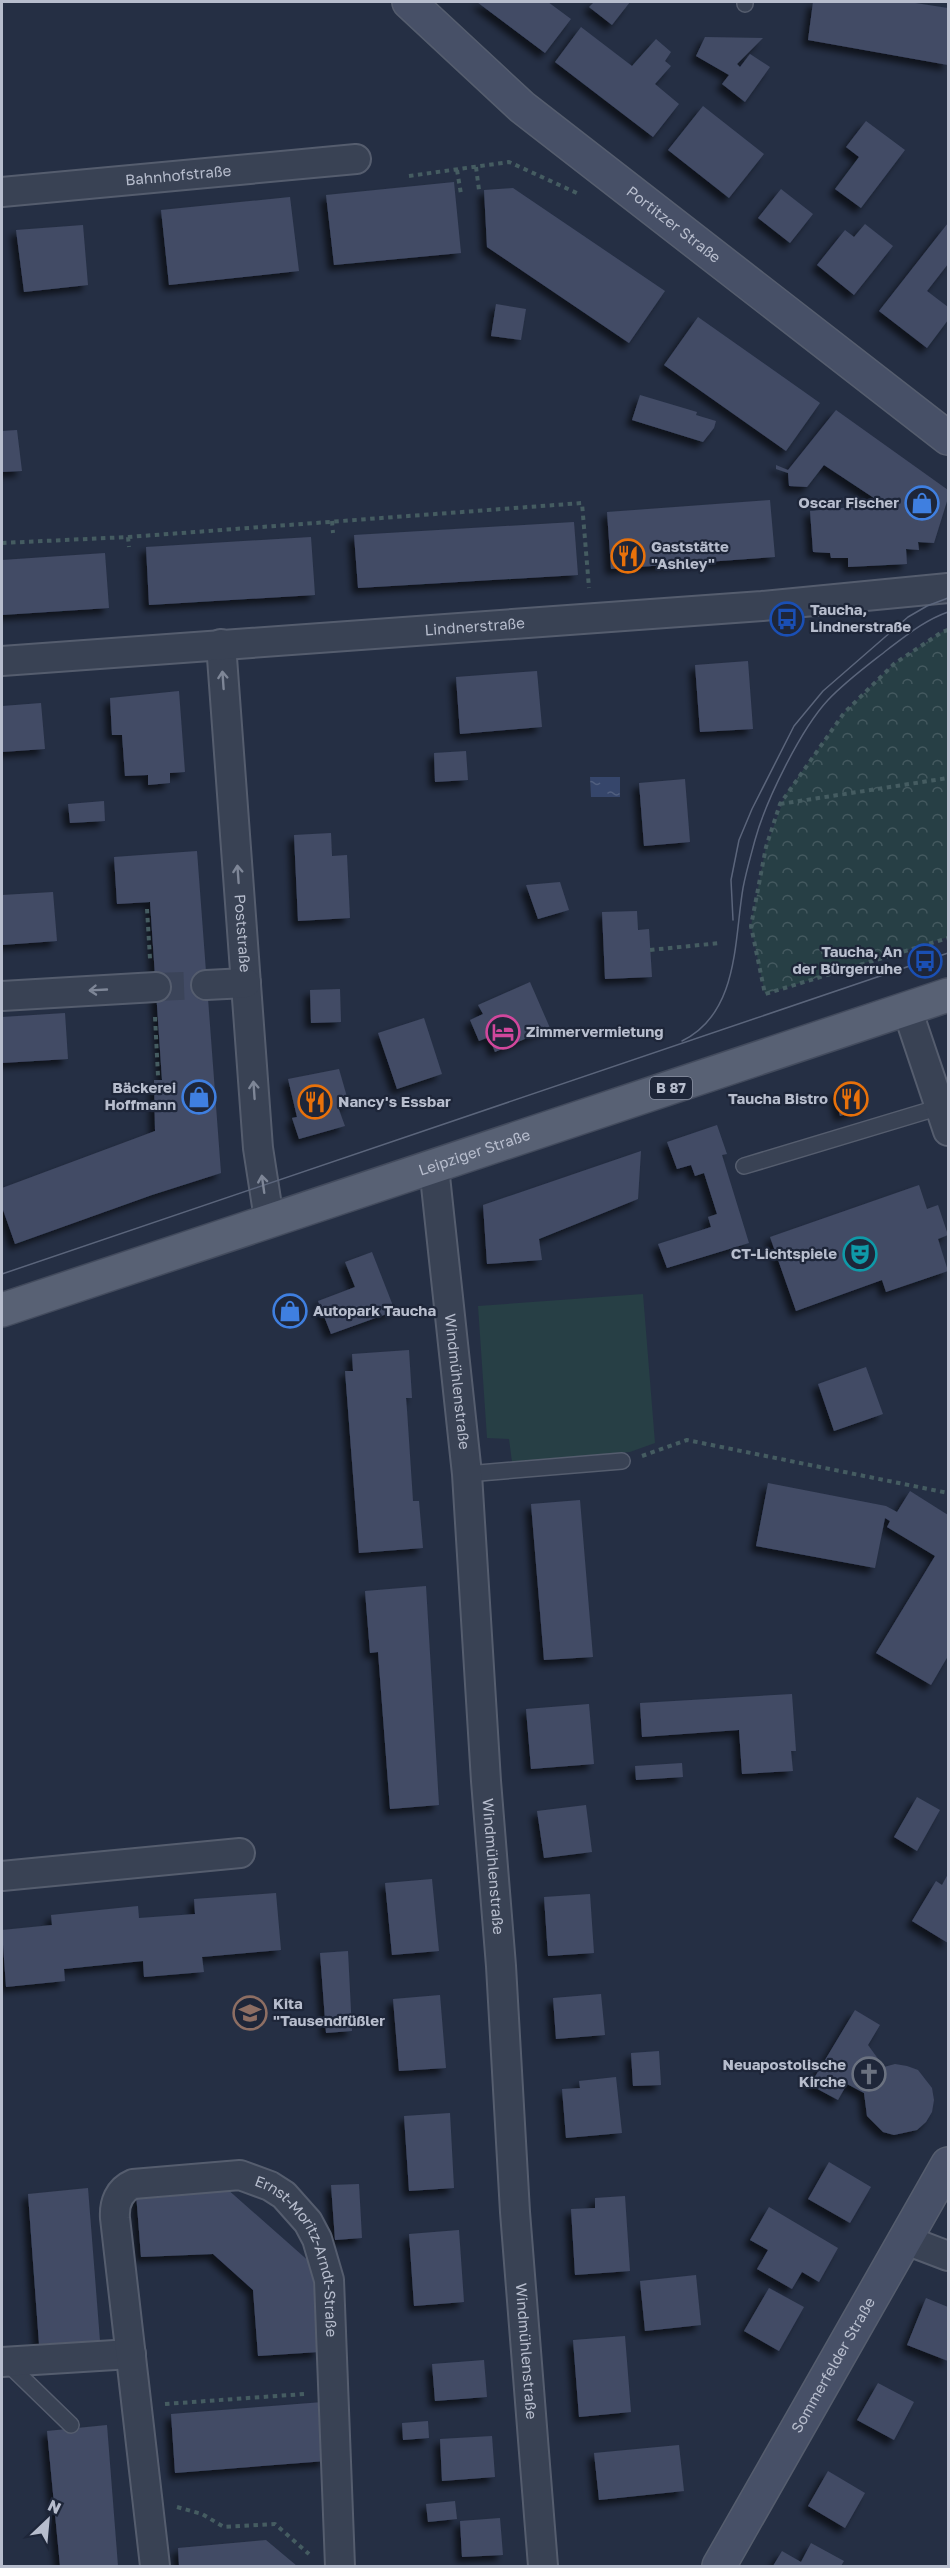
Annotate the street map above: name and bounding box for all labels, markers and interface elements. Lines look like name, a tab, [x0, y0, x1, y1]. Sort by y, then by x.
street label: Bahnhofstraße	[124, 161, 232, 188]
street label: Portitzer Straße	[623, 182, 725, 266]
shop icon: Oscar Fischer	[904, 485, 940, 521]
place label: Oscar Fischer	[798, 493, 899, 511]
place label: Gaststätte "Ashley"	[651, 537, 729, 572]
restaurant icon: Gaststätte "Ashley"	[610, 538, 646, 574]
place label: Taucha, Lindnerstraße	[810, 600, 911, 635]
bus stop icon: Taucha, Lindnerstraße	[769, 601, 805, 637]
street label: Lindnerstraße	[424, 613, 526, 638]
one-way arrow	[218, 671, 229, 690]
one-way arrow	[232, 865, 243, 885]
street label: Poststraße	[231, 893, 255, 973]
place label: Taucha, An der Bürgerruhe	[793, 942, 902, 977]
bus stop icon: Taucha, An der Bürgerruhe	[907, 943, 943, 979]
one-way arrow	[88, 985, 108, 996]
hotel icon: Zimmervermietung	[485, 1014, 521, 1050]
place label: Zimmervermietung	[526, 1022, 664, 1040]
road number: B 87	[650, 1077, 692, 1099]
place label: Bäckerei Hoffmann	[104, 1078, 176, 1113]
shop icon: Bäckerei Hoffmann	[181, 1079, 217, 1115]
one-way arrow	[248, 1080, 259, 1100]
restaurant icon: Taucha Bistro	[833, 1081, 869, 1117]
restaurant icon: Nancy's Essbar	[297, 1084, 333, 1120]
place label: Taucha Bistro	[728, 1089, 828, 1107]
place label: Nancy's Essbar	[338, 1092, 451, 1110]
street label: Leipziger Straße	[416, 1125, 533, 1179]
one-way arrow	[257, 1175, 268, 1194]
theatre icon: CT-Lichtspiele	[842, 1236, 878, 1272]
place label: CT-Lichtspiele	[731, 1244, 837, 1262]
shop icon: Autopark Taucha	[272, 1293, 308, 1329]
place label: Autopark Taucha	[313, 1301, 436, 1319]
street label: Windmühlenstraße	[442, 1313, 474, 1451]
street label: Windmühlenstraße	[479, 1797, 508, 1935]
place label: Kita "Tausendfüßler	[273, 1994, 385, 2029]
school or university icon: Kita "Tausendfüßler	[232, 1995, 268, 2031]
place label: Neuapostolische Kirche	[722, 2055, 846, 2090]
church icon: Neuapostolische Kirche	[851, 2056, 887, 2092]
street label: Ernst-Moritz-Arndt-Straße	[253, 2171, 341, 2338]
street label: Windmühlenstraße	[513, 2282, 541, 2420]
street label: Sommerfelder Straße	[787, 2294, 878, 2436]
north arrow	[18, 2490, 78, 2550]
text: N	[45, 2495, 64, 2518]

